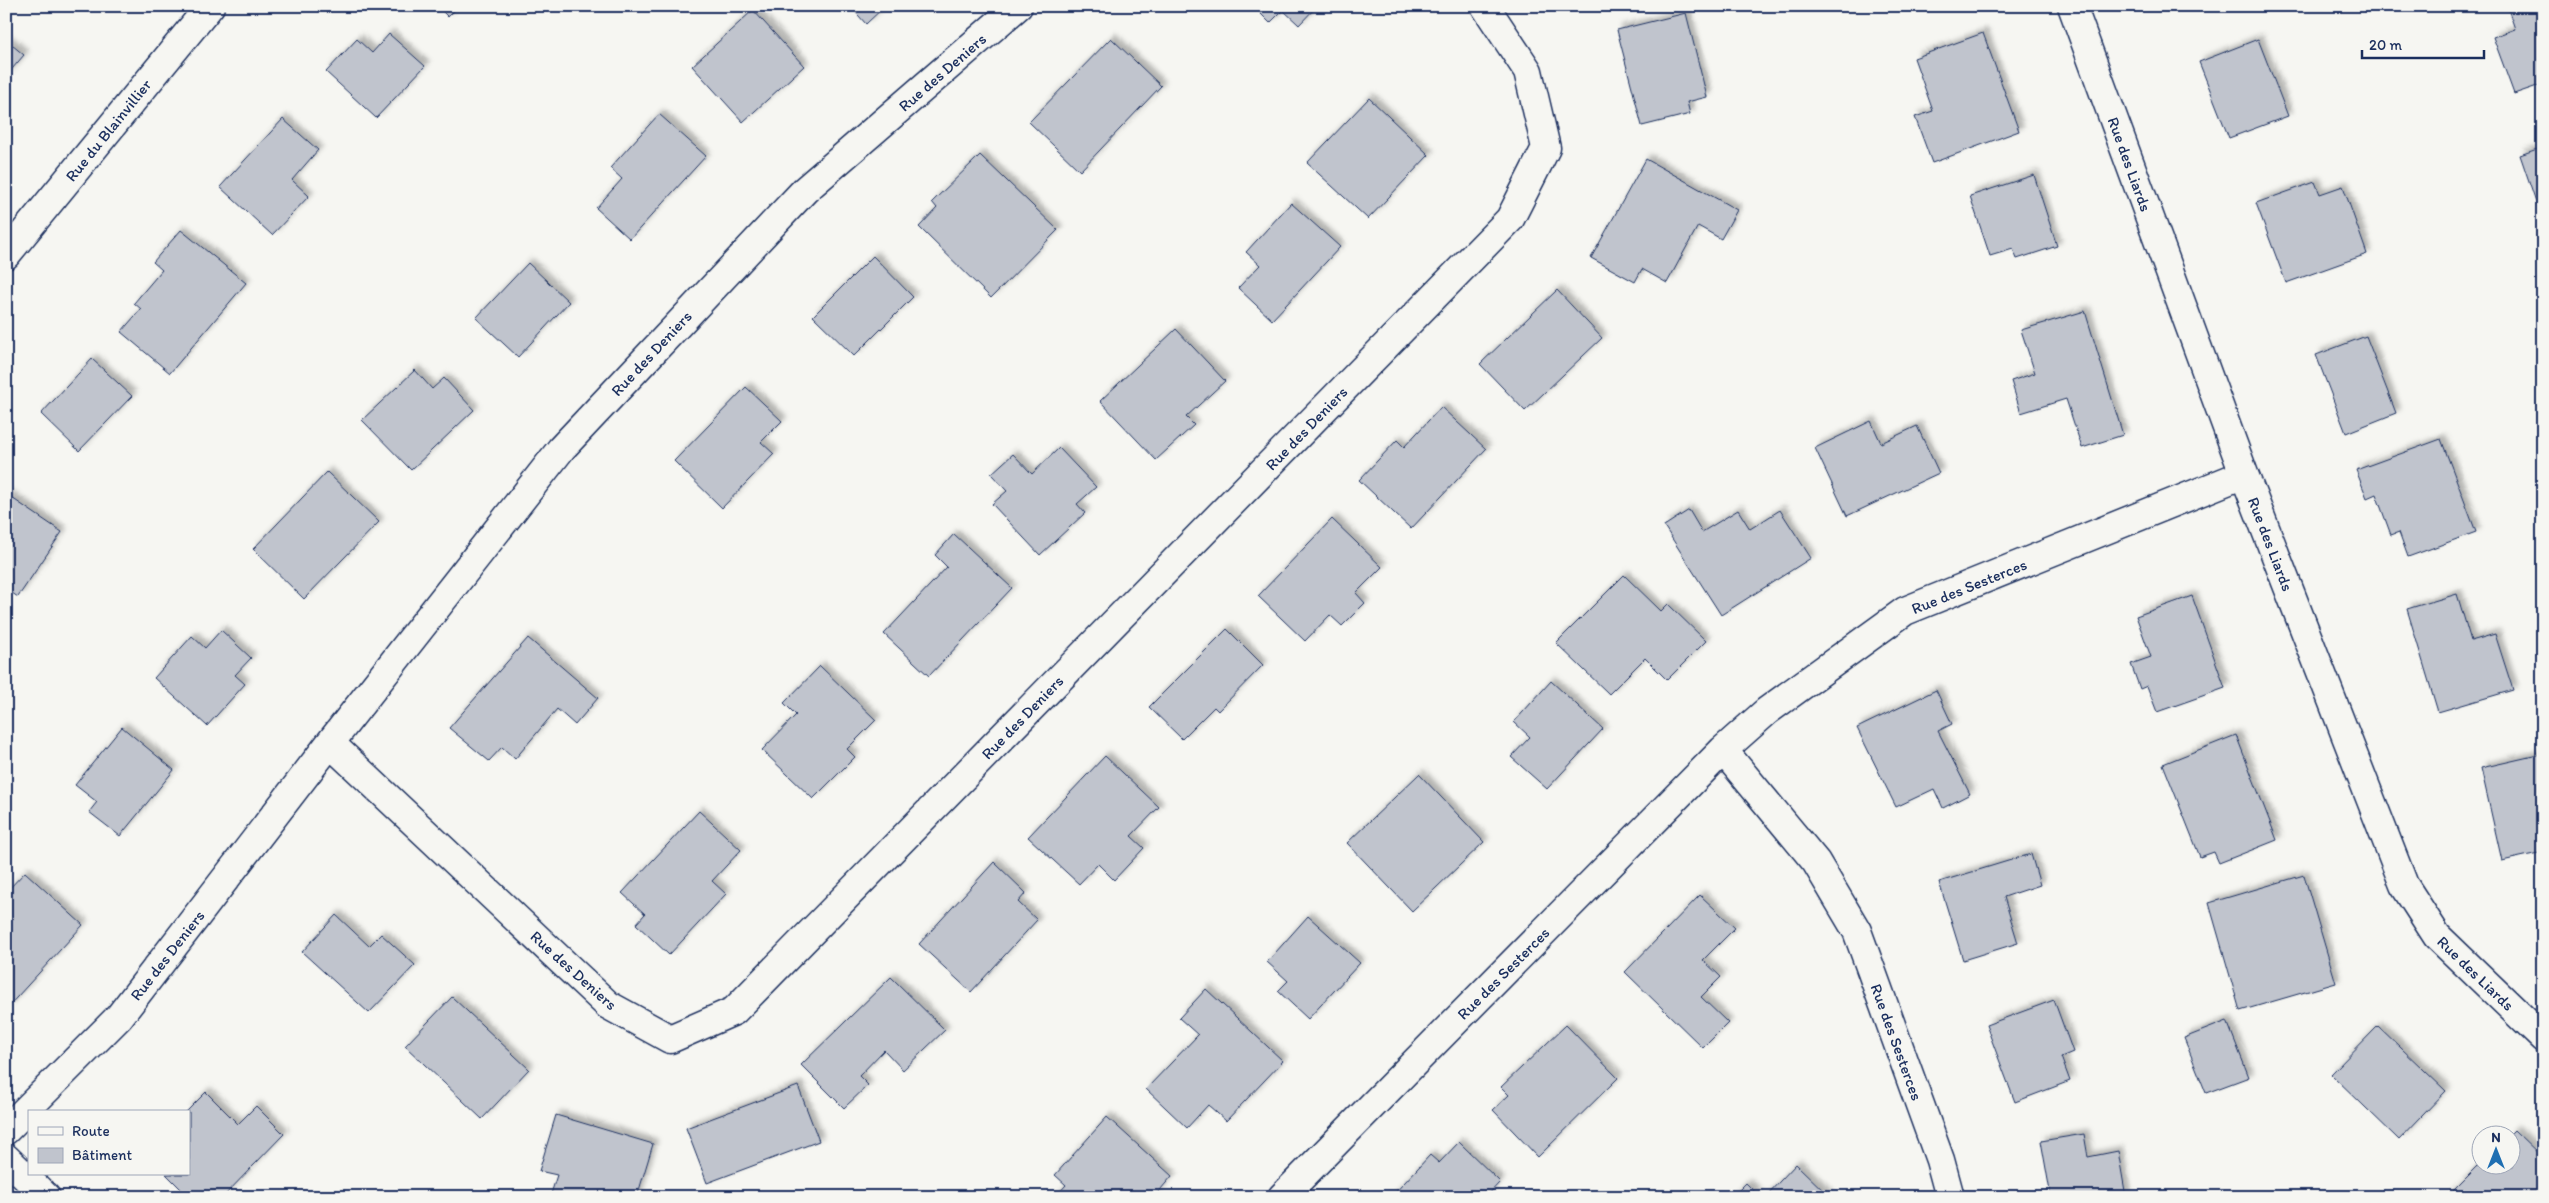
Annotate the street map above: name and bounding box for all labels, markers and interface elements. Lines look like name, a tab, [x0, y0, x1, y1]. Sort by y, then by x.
scale bar	[2362, 28, 2484, 60]
street label: Rue des Deniers	[895, 29, 990, 115]
text: 20 m	[2369, 36, 2403, 54]
street label: Rue du Blainvillier	[61, 75, 156, 185]
street label: Rue des Liards	[2104, 114, 2155, 214]
street label: Rue des Deniers	[607, 307, 696, 400]
street label: Rue des Deniers	[1261, 382, 1351, 474]
street label: Rue des Liards	[2244, 494, 2297, 594]
street label: Rue des Sesterces	[1909, 555, 2030, 618]
street label: Rue des Deniers	[977, 671, 1067, 763]
street label: Rue des Deniers	[126, 906, 209, 1004]
street label: Rue des Sesterces	[1453, 923, 1553, 1023]
street label: Rue des Deniers	[527, 927, 621, 1014]
street label: Rue des Liards	[2433, 932, 2518, 1015]
street label: Rue des Sesterces	[1867, 981, 1926, 1103]
legend	[28, 1110, 190, 1176]
text: Route	[72, 1122, 110, 1140]
north arrow	[2472, 1126, 2522, 1176]
text: N	[2491, 1129, 2501, 1146]
text: Bâtiment	[72, 1146, 133, 1164]

